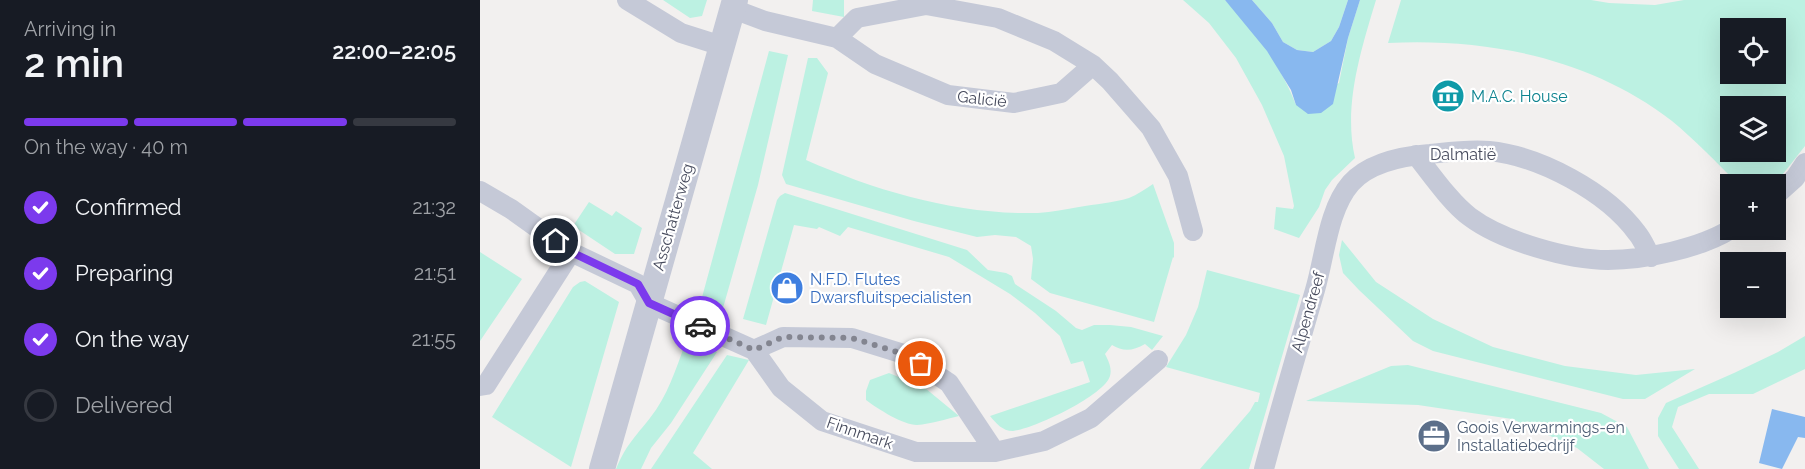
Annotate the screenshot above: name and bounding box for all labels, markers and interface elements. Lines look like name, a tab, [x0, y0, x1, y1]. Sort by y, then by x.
text: Arriving in	[24, 17, 116, 41]
map controls	[1720, 18, 1786, 318]
button: locate	[1720, 18, 1786, 84]
text: 22:00–22:05	[332, 38, 456, 64]
text: 2 min	[24, 40, 124, 86]
museum icon: M.A.C. House	[1430, 78, 1466, 114]
street label: Galicië	[956, 87, 1008, 111]
place label: M.A.C. House	[1471, 87, 1568, 106]
button: layers	[1720, 96, 1786, 162]
text: On the way · 40 m	[24, 135, 188, 159]
street label: Dalmatië	[1430, 145, 1496, 164]
street label: Asschatterweg	[649, 161, 697, 273]
button: +	[1720, 174, 1786, 240]
icon: check	[24, 191, 57, 224]
text: Confirmed	[75, 194, 182, 220]
text: 21:32	[412, 195, 456, 219]
pin	[530, 215, 581, 266]
icon: home	[539, 224, 572, 257]
button: −	[1720, 252, 1786, 318]
icon: check	[24, 257, 57, 290]
text: Preparing	[75, 260, 173, 286]
text: 21:51	[414, 261, 456, 285]
street label: Alpendreef	[1287, 269, 1329, 355]
shop icon: N.F.D. Flutes Dwarsfluitspecialisten	[769, 270, 805, 306]
place label: N.F.D. Flutes Dwarsfluitspecialisten	[810, 270, 971, 307]
courier	[670, 296, 730, 356]
icon: car	[684, 310, 717, 343]
icon: check	[24, 323, 57, 356]
text: On the way	[75, 326, 189, 352]
text: 21:55	[411, 327, 456, 351]
pin	[895, 338, 946, 389]
icon: bag	[904, 347, 937, 380]
text: Delivered	[75, 392, 173, 418]
street label: Finnmark	[824, 413, 896, 453]
office icon: Goois Verwarmings-en Installatiebedrijf	[1416, 418, 1452, 454]
place label: Goois Verwarmings-en Installatiebedrijf	[1457, 418, 1625, 455]

